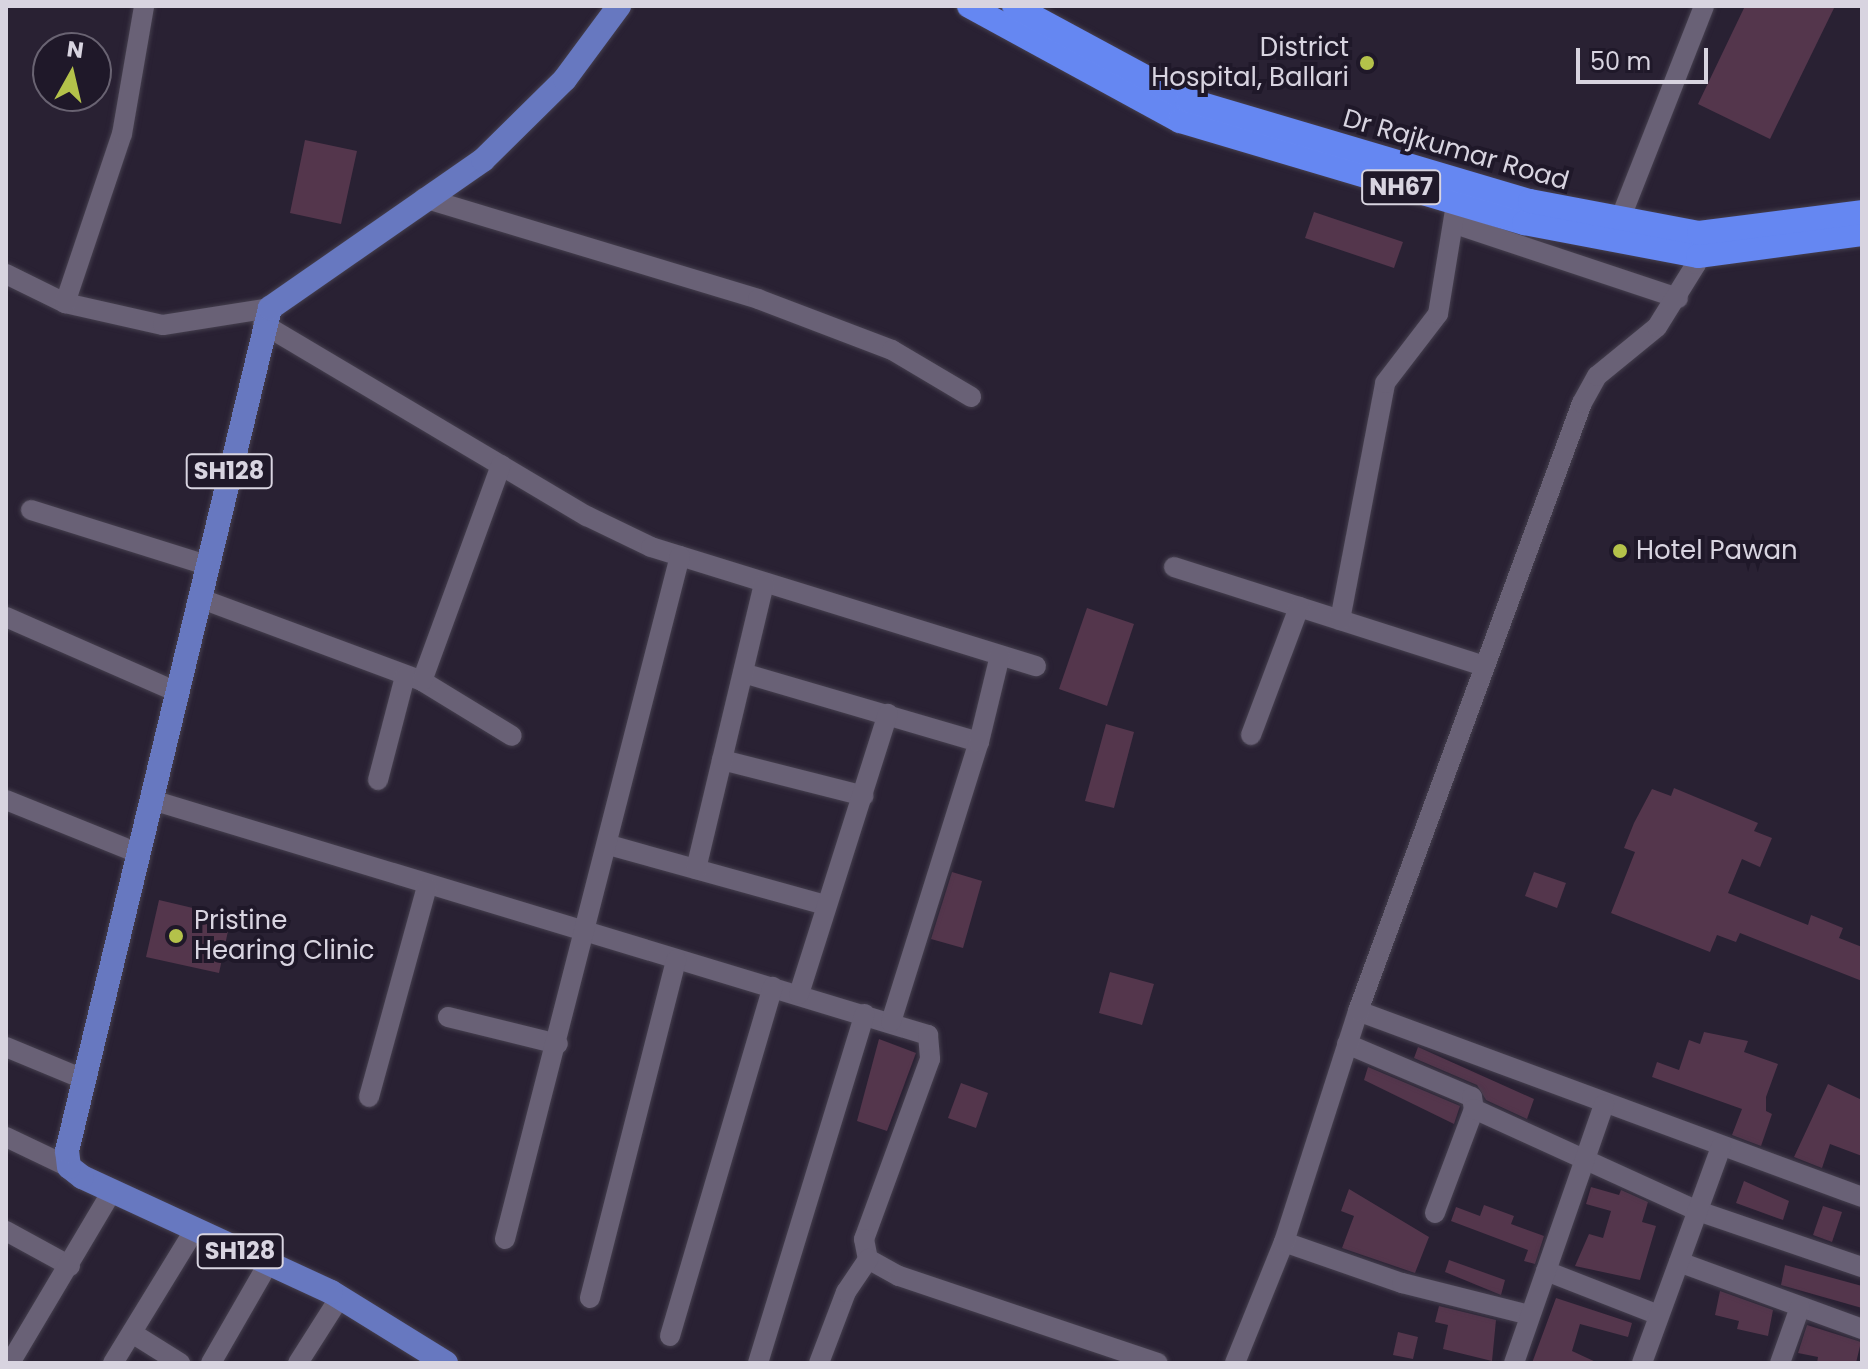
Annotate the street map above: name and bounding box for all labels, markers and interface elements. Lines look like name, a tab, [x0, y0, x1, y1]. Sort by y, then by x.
north arrow	[32, 32, 112, 112]
place label: District Hospital, Ballari	[1151, 32, 1349, 94]
scale bar	[1580, 32, 1712, 82]
text: N	[65, 33, 85, 66]
text: 50 m	[1590, 45, 1651, 78]
marker: District Hospital, Ballari	[1356, 52, 1378, 74]
street label: Dr Rajkumar Road	[1339, 103, 1573, 197]
road number: NH67	[1361, 167, 1441, 207]
road number: SH128	[185, 451, 273, 491]
place label: Hotel Pawan	[1636, 535, 1798, 567]
marker: Hotel Pawan	[1611, 542, 1629, 560]
place label: Pristine Hearing Clinic	[194, 905, 375, 966]
marker: Pristine Hearing Clinic	[165, 925, 187, 947]
road number: SH128	[196, 1231, 284, 1271]

